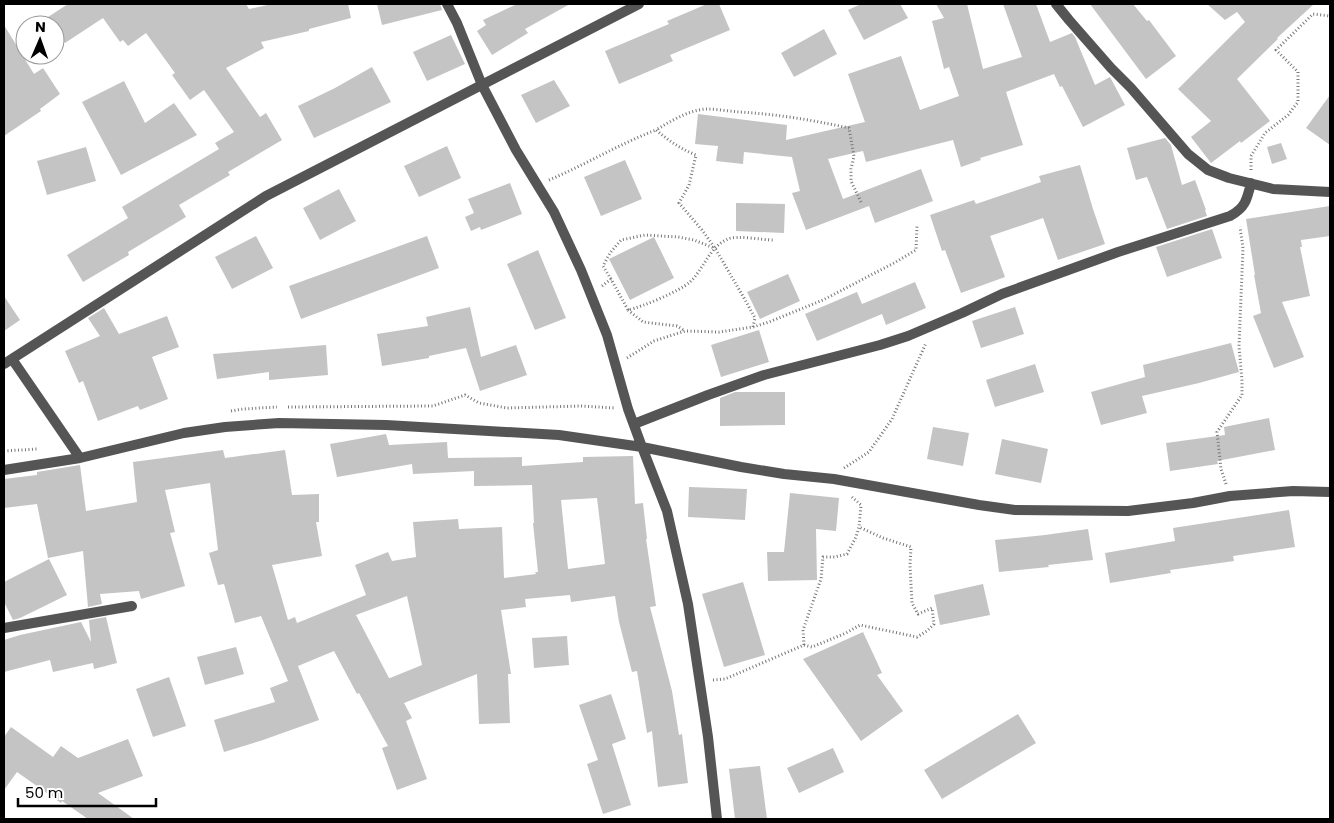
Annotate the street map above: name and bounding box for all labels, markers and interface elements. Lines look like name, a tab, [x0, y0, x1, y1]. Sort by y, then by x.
north arrow	[15, 15, 65, 65]
text: N	[35, 17, 46, 37]
scale bar	[18, 776, 155, 808]
text: 50 m	[25, 782, 63, 803]

